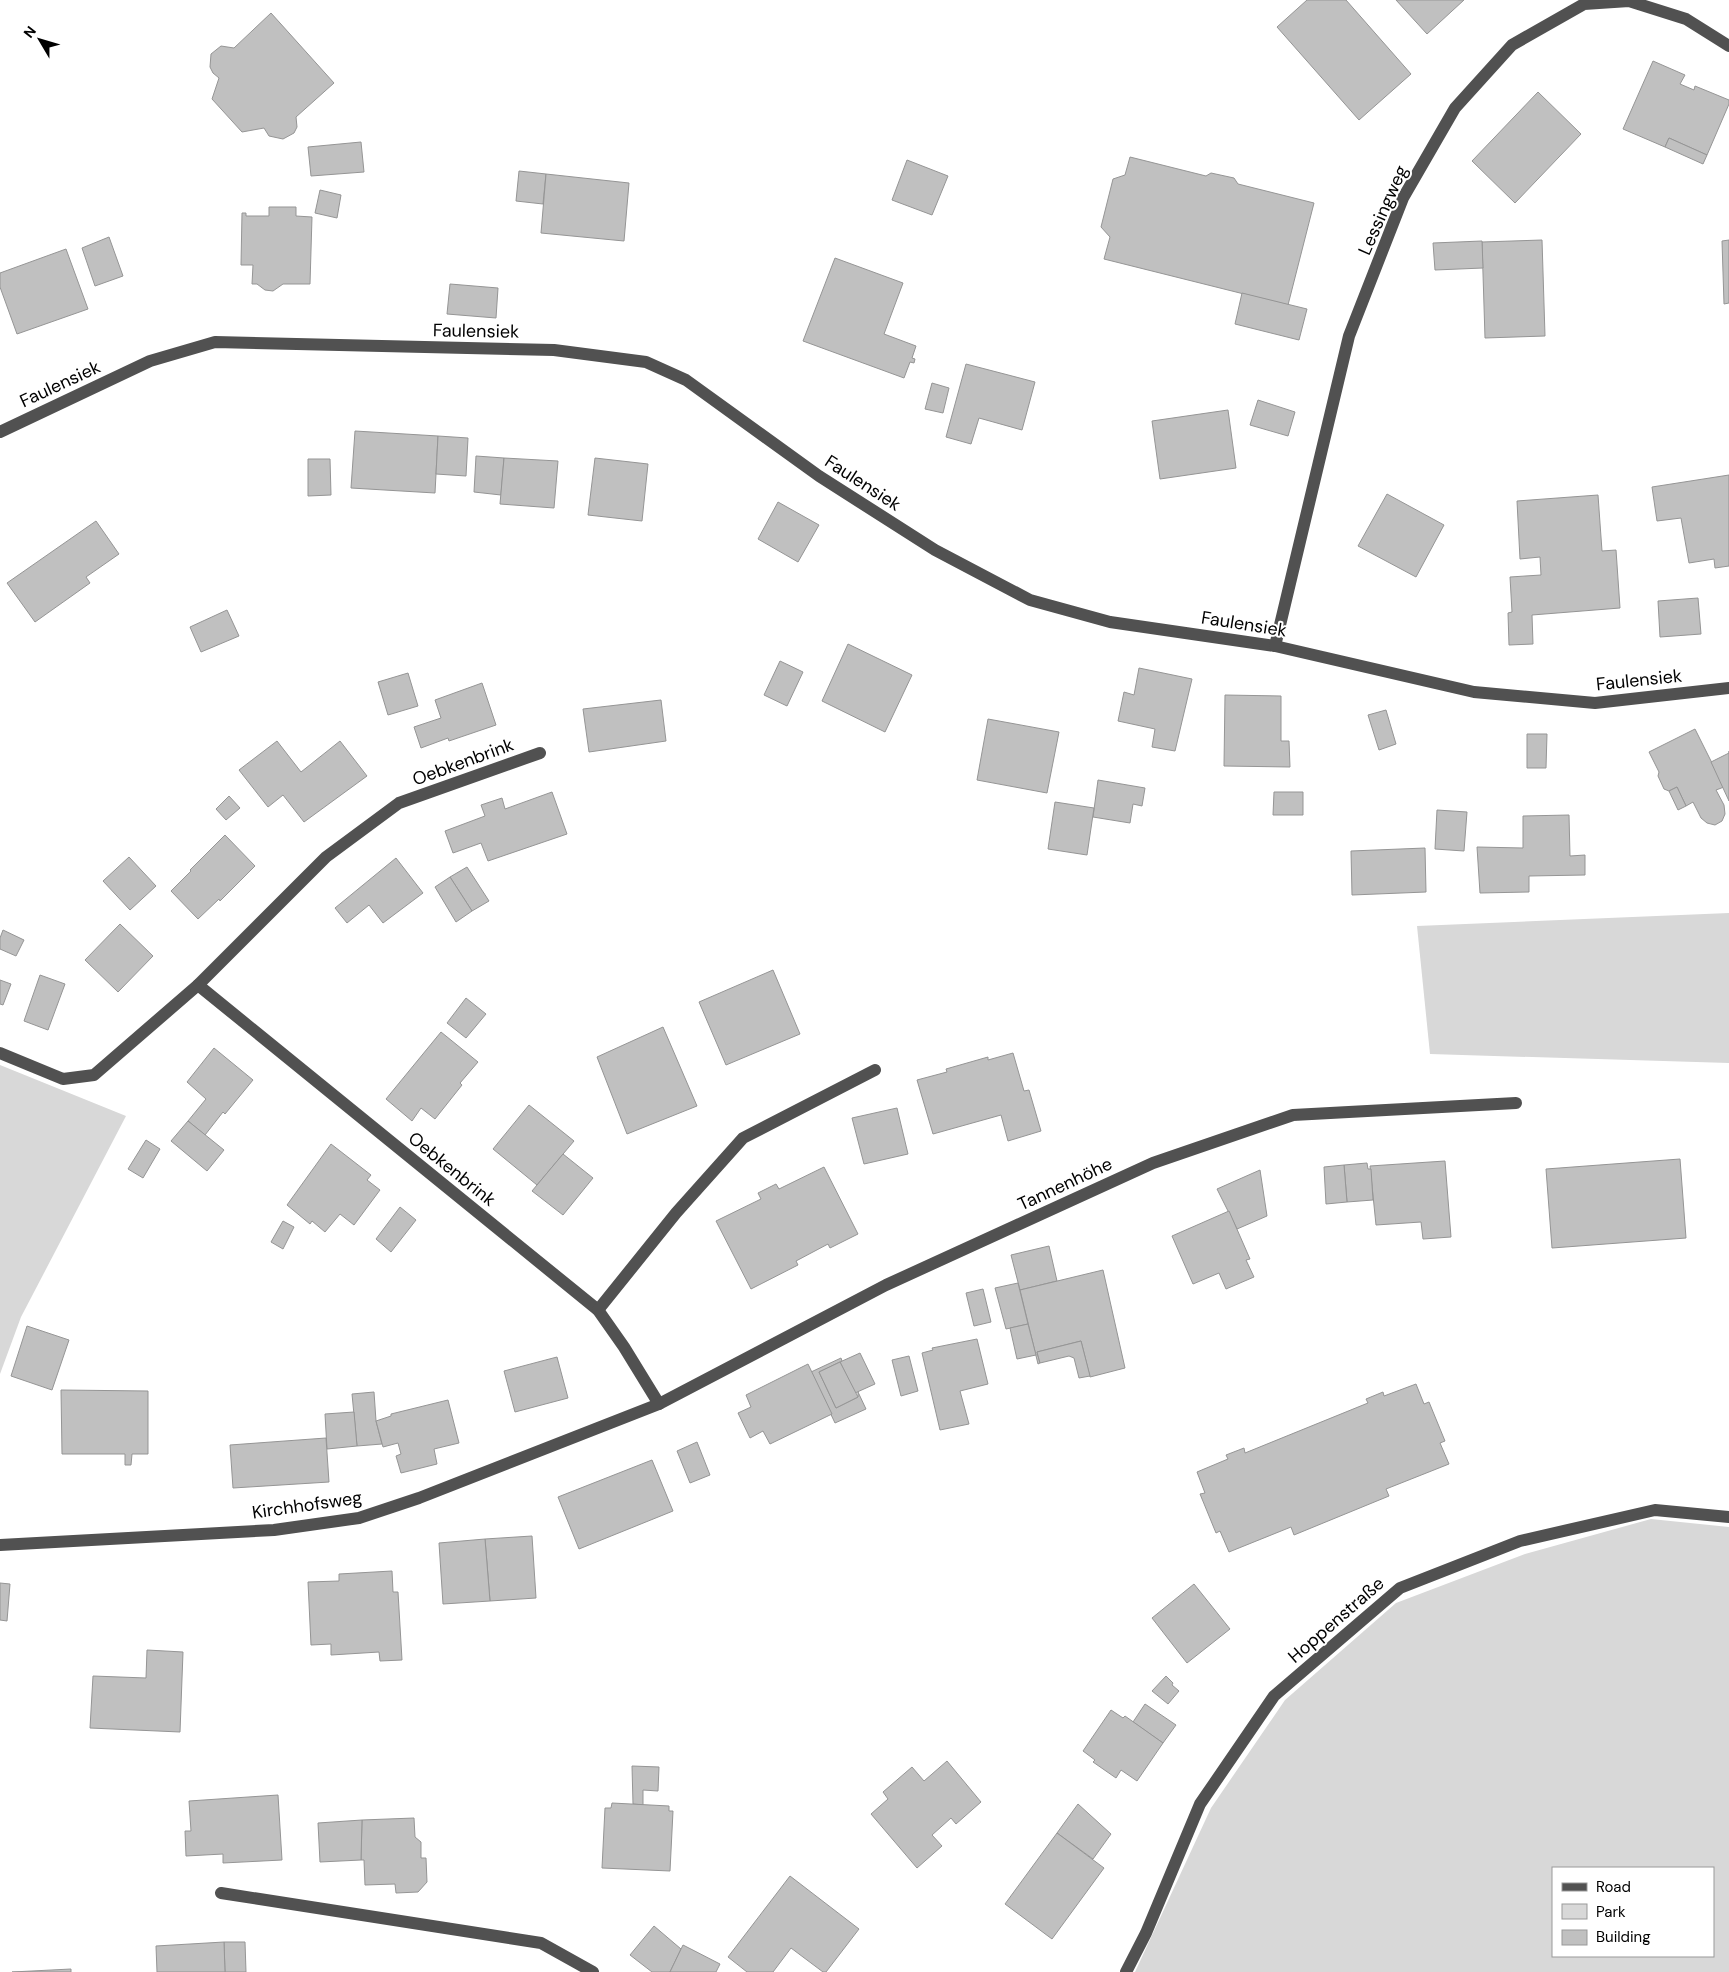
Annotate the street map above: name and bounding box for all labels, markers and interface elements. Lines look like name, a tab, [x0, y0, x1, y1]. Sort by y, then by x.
north arrow	[15, 15, 65, 65]
text: N	[20, 22, 40, 42]
street label: Lessingweg	[1353, 161, 1413, 259]
street label: Faulensiek	[433, 318, 519, 344]
street label: Faulensiek	[16, 355, 104, 413]
street label: Faulensiek	[820, 449, 906, 517]
street label: Faulensiek	[1199, 605, 1289, 643]
street label: Faulensiek	[1595, 664, 1683, 696]
street label: Oebkenbrink	[409, 733, 517, 791]
street label: Oebkenbrink	[403, 1126, 501, 1212]
street label: Tannenhöhe	[1014, 1152, 1116, 1216]
street label: Kirchhofsweg	[250, 1485, 364, 1525]
street label: Hoppenstraße	[1283, 1572, 1389, 1668]
legend	[1552, 1867, 1714, 1957]
text: Road	[1596, 1877, 1631, 1897]
text: Park	[1596, 1902, 1626, 1922]
text: Building	[1596, 1927, 1651, 1947]

